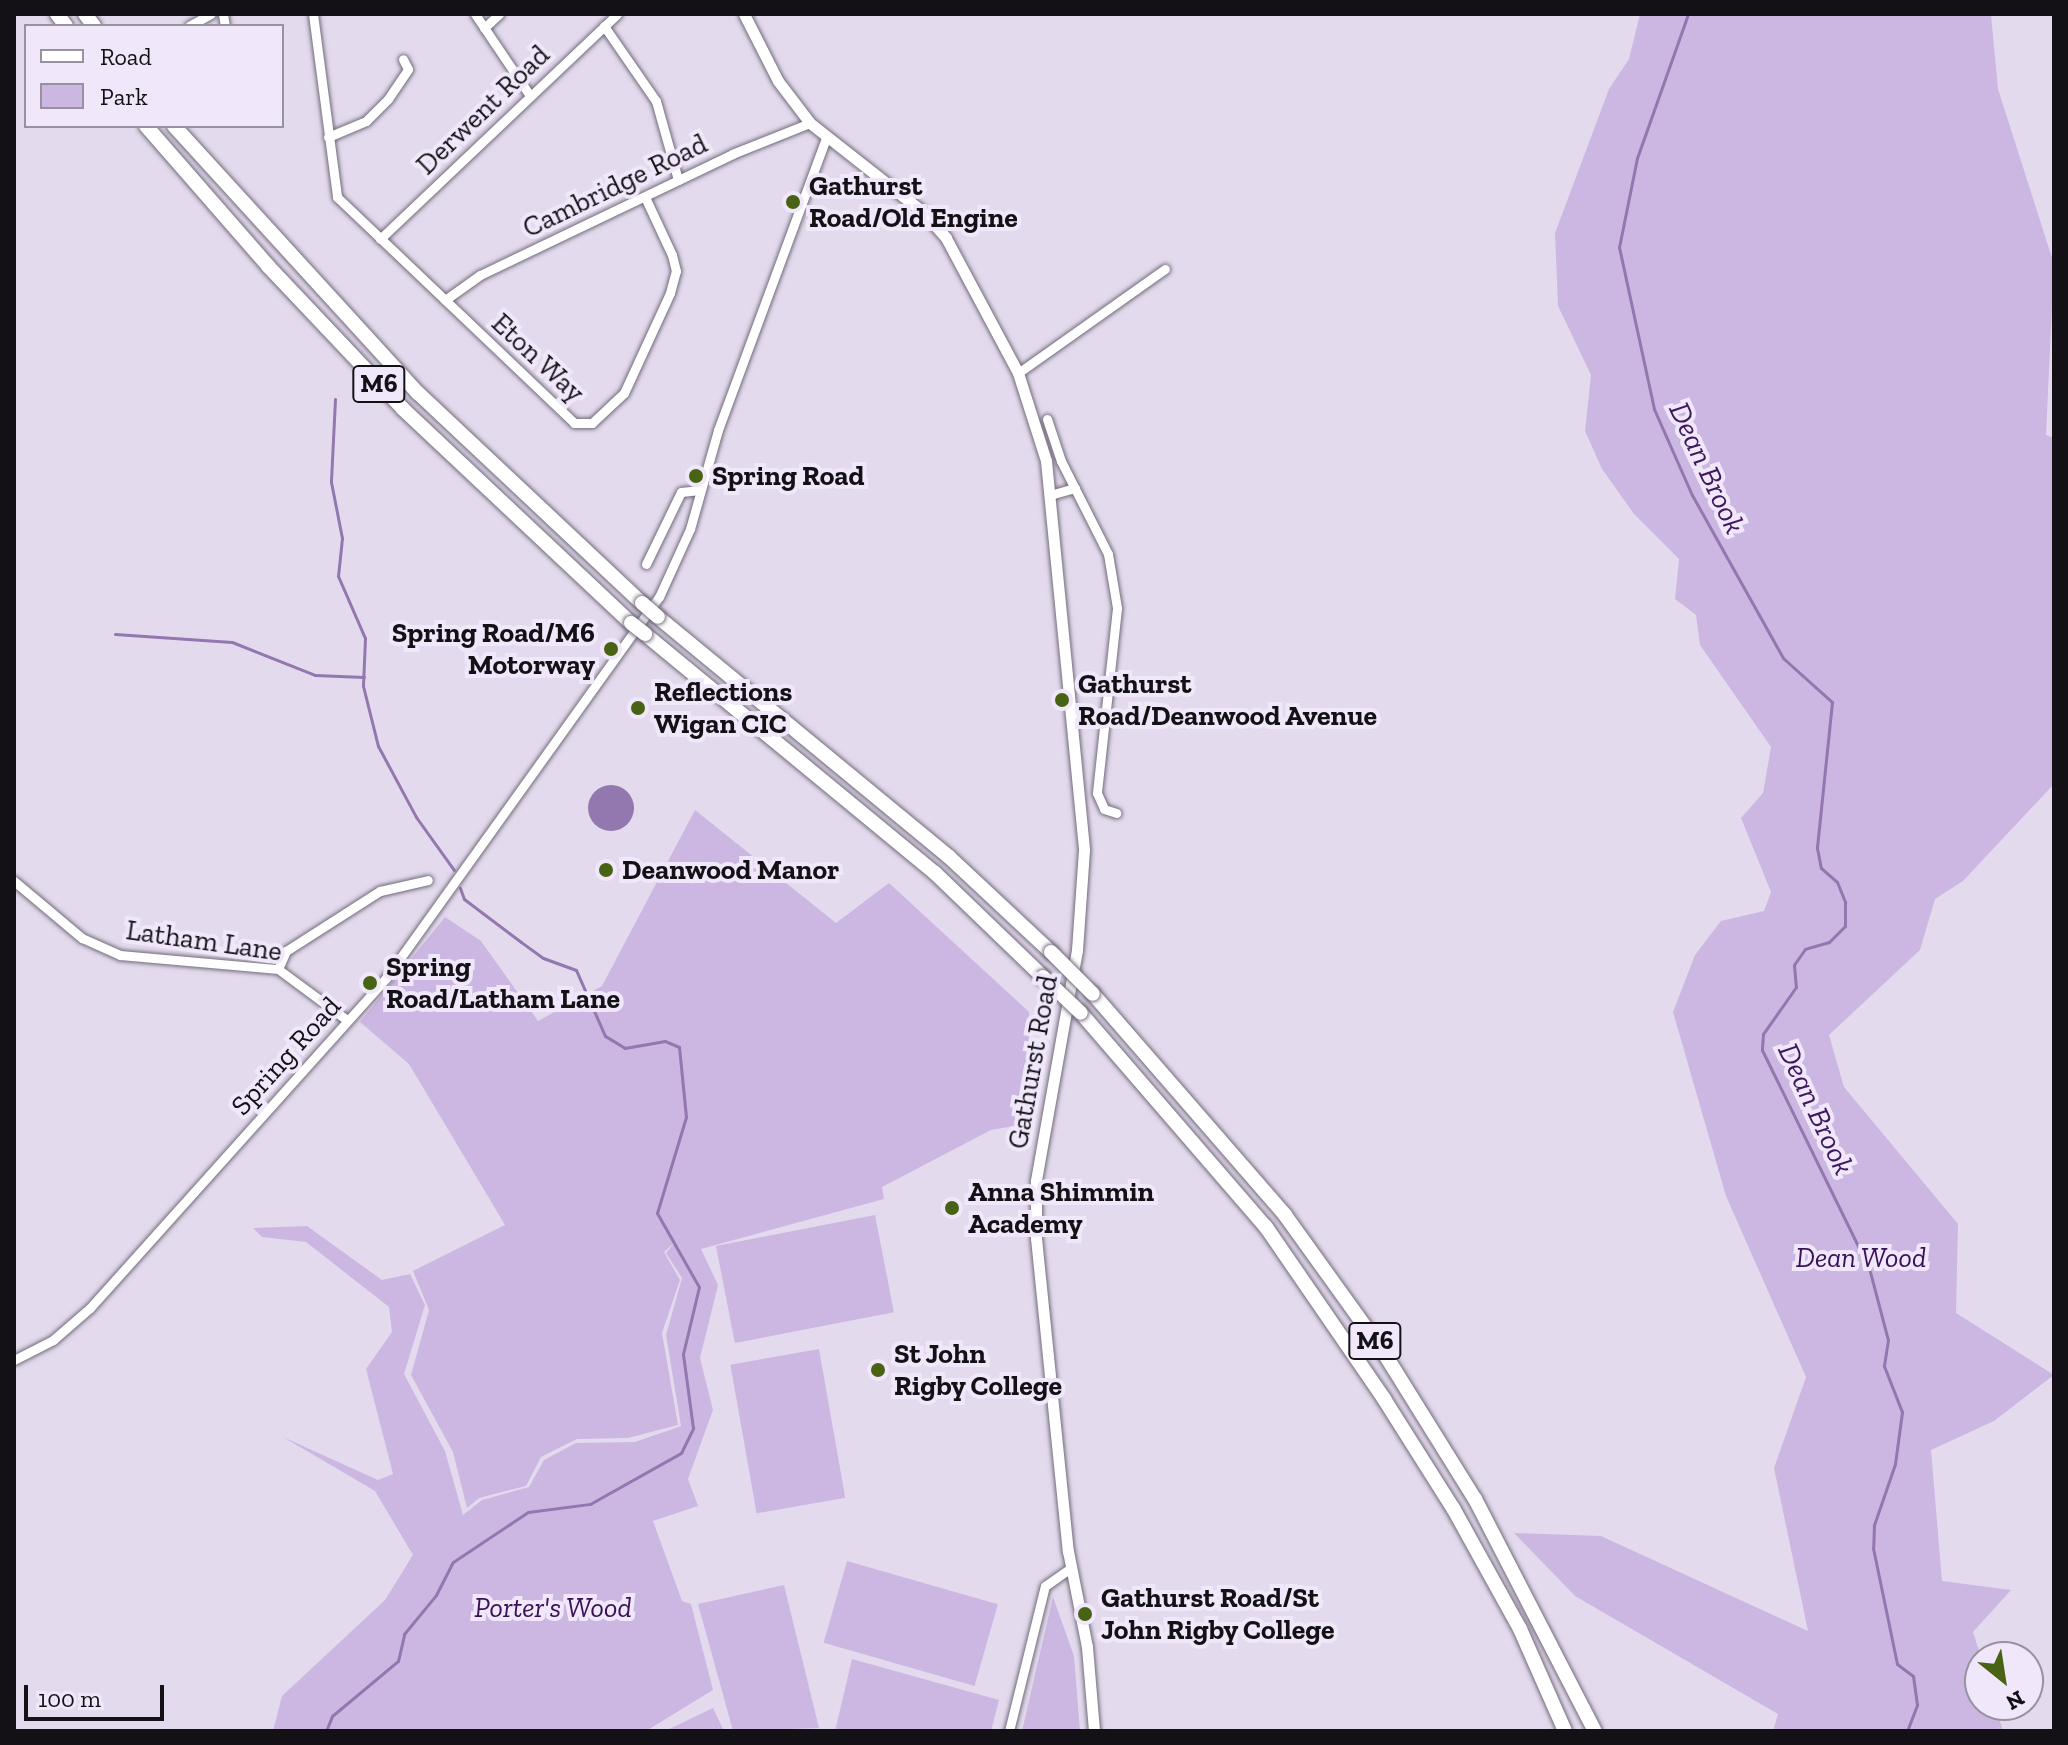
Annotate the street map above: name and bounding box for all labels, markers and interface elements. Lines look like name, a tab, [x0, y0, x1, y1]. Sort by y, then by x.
legend	[24, 24, 284, 128]
street label: Derwent Road	[409, 38, 557, 182]
text: Road	[100, 42, 152, 71]
text: Park	[100, 82, 148, 111]
street label: Cambridge Road	[517, 127, 713, 245]
place label: Gathurst Road/Old Engine	[809, 169, 1018, 235]
marker: Gathurst Road/Old Engine	[784, 193, 802, 211]
street label: Eton Way	[484, 306, 592, 410]
road number: M6	[351, 362, 407, 406]
water label: Dean Brook	[1661, 397, 1753, 539]
place label: Spring Road	[712, 459, 864, 493]
marker: Spring Road	[687, 467, 705, 485]
place label: Spring Road/M6 Motorway	[392, 616, 595, 682]
marker: Spring Road/M6 Motorway	[602, 640, 620, 658]
place label: Gathurst Road/Deanwood Avenue	[1078, 667, 1378, 733]
place label: Reflections Wigan CIC	[654, 675, 792, 741]
marker: Gathurst Road/Deanwood Avenue	[1053, 691, 1071, 709]
marker: Reflections Wigan CIC	[629, 699, 647, 717]
place label: Deanwood Manor	[622, 853, 839, 887]
marker: Deanwood Manor	[597, 861, 615, 879]
street label: Latham Lane	[124, 913, 284, 969]
place label: Spring Road/Latham Lane	[386, 950, 620, 1016]
street label: Gathurst Road	[1001, 973, 1065, 1151]
marker: Spring Road/Latham Lane	[361, 974, 379, 992]
street label: Spring Road	[224, 990, 348, 1122]
water label: Dean Brook	[1770, 1038, 1862, 1180]
place label: Anna Shimmin Academy	[968, 1175, 1154, 1241]
marker: Anna Shimmin Academy	[943, 1199, 961, 1217]
park label: Dean Wood	[1795, 1241, 1927, 1275]
road number: M6	[1347, 1319, 1403, 1363]
place label: St John Rigby College	[894, 1337, 1063, 1403]
marker: St John Rigby College	[869, 1361, 887, 1379]
place label: Gathurst Road/St John Rigby College	[1101, 1581, 1335, 1647]
park label: Porter's Wood	[474, 1591, 632, 1625]
marker: Gathurst Road/St John Rigby College	[1076, 1605, 1094, 1623]
north arrow	[1964, 1641, 2044, 1721]
scale bar	[28, 1669, 168, 1719]
text: 100 m	[38, 1684, 101, 1713]
text: N	[2001, 1685, 2029, 1716]

